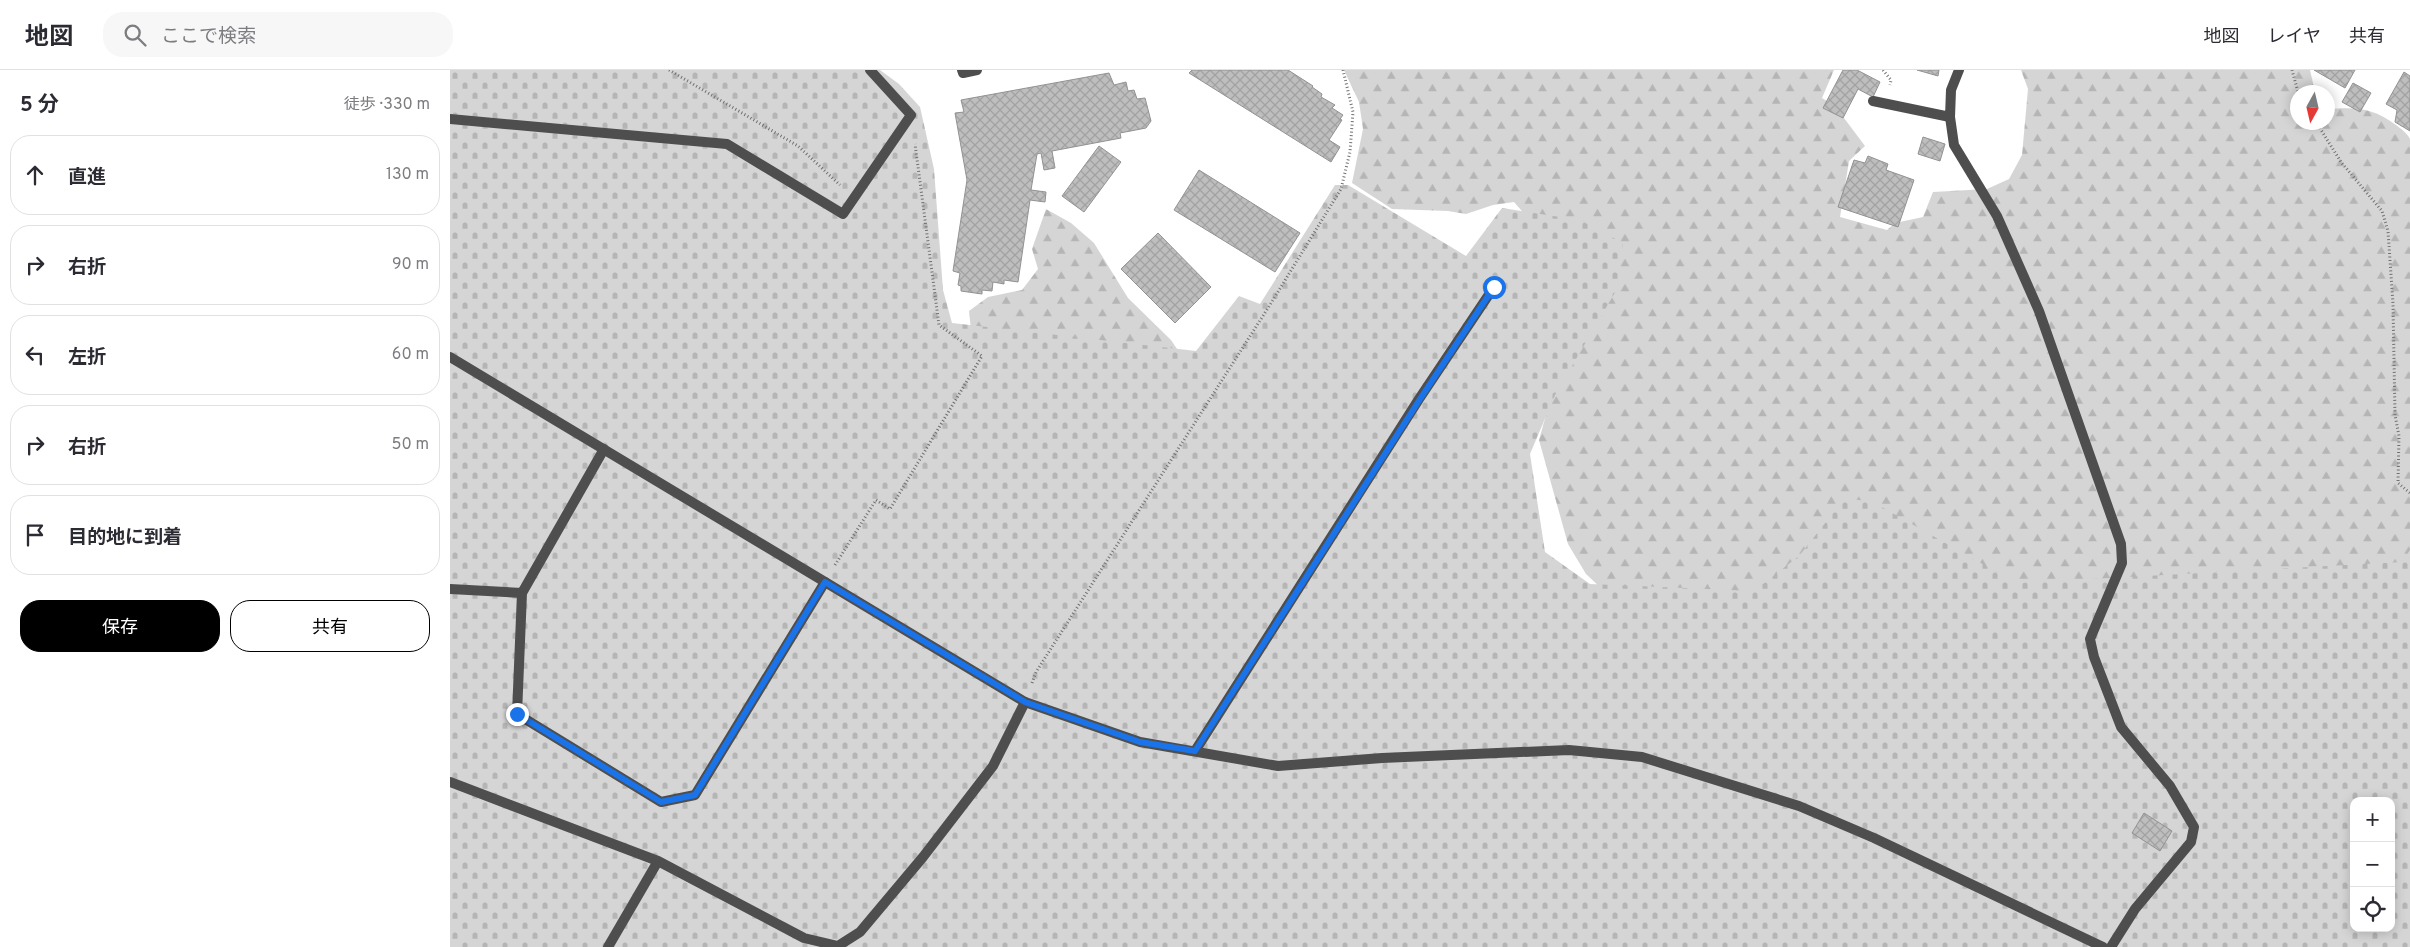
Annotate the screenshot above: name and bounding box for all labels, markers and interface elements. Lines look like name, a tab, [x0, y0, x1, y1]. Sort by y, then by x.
search box	[103, 12, 453, 57]
icon: search	[121, 21, 149, 49]
text: 地図	[25, 23, 73, 53]
text: ここで検索	[161, 25, 256, 49]
text: 地図	[2204, 26, 2240, 49]
text: レイヤ	[2268, 26, 2321, 49]
text: 共有	[2349, 26, 2385, 49]
north arrow	[2290, 85, 2335, 130]
text: 5 分	[20, 92, 59, 119]
text: 徒歩 · 330 m	[344, 95, 430, 115]
icon: ahead	[21, 161, 49, 189]
text: 130 m	[386, 165, 429, 185]
text: 直進	[68, 166, 106, 190]
icon: right	[21, 251, 49, 279]
text: 90 m	[392, 255, 429, 275]
text: 右折	[68, 256, 106, 280]
route start	[1483, 276, 1506, 299]
icon: left	[21, 341, 49, 369]
text: 60 m	[392, 345, 429, 365]
text: 左折	[68, 346, 106, 370]
icon: right	[21, 431, 49, 459]
text: 50 m	[392, 435, 429, 455]
text: 右折	[68, 436, 106, 460]
icon: arrive	[21, 521, 49, 549]
text: 目的地に到着	[68, 526, 182, 550]
button: 保存	[20, 600, 220, 652]
button: 共有	[230, 600, 430, 652]
route end	[506, 703, 529, 726]
map controls	[2350, 797, 2395, 932]
button: +	[2350, 797, 2395, 842]
button: −	[2350, 842, 2395, 887]
button: locate	[2350, 887, 2395, 932]

